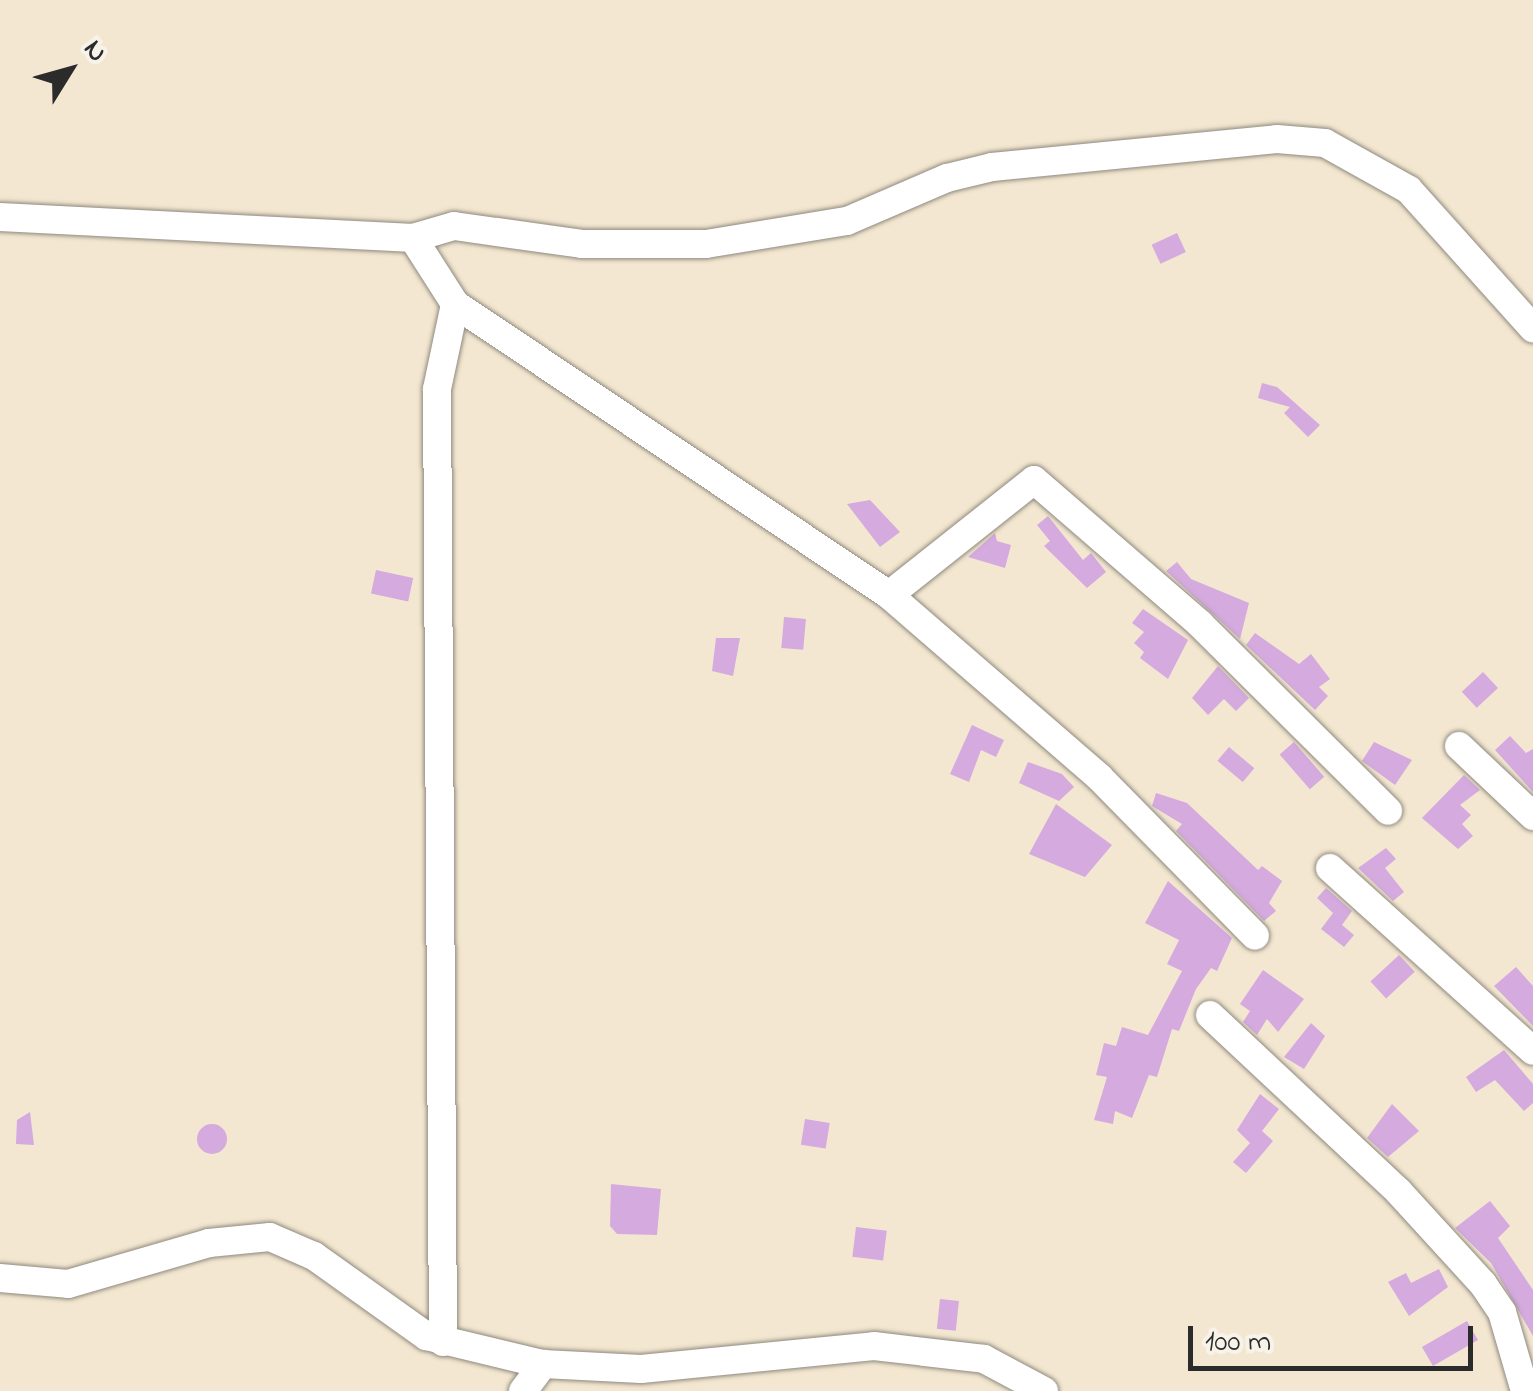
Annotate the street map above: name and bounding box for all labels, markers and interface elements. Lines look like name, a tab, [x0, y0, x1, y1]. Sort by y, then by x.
north arrow	[20, 20, 120, 120]
text: N	[72, 32, 116, 72]
scale bar	[1193, 1306, 1478, 1368]
text: 100 m	[1205, 1321, 1271, 1365]

